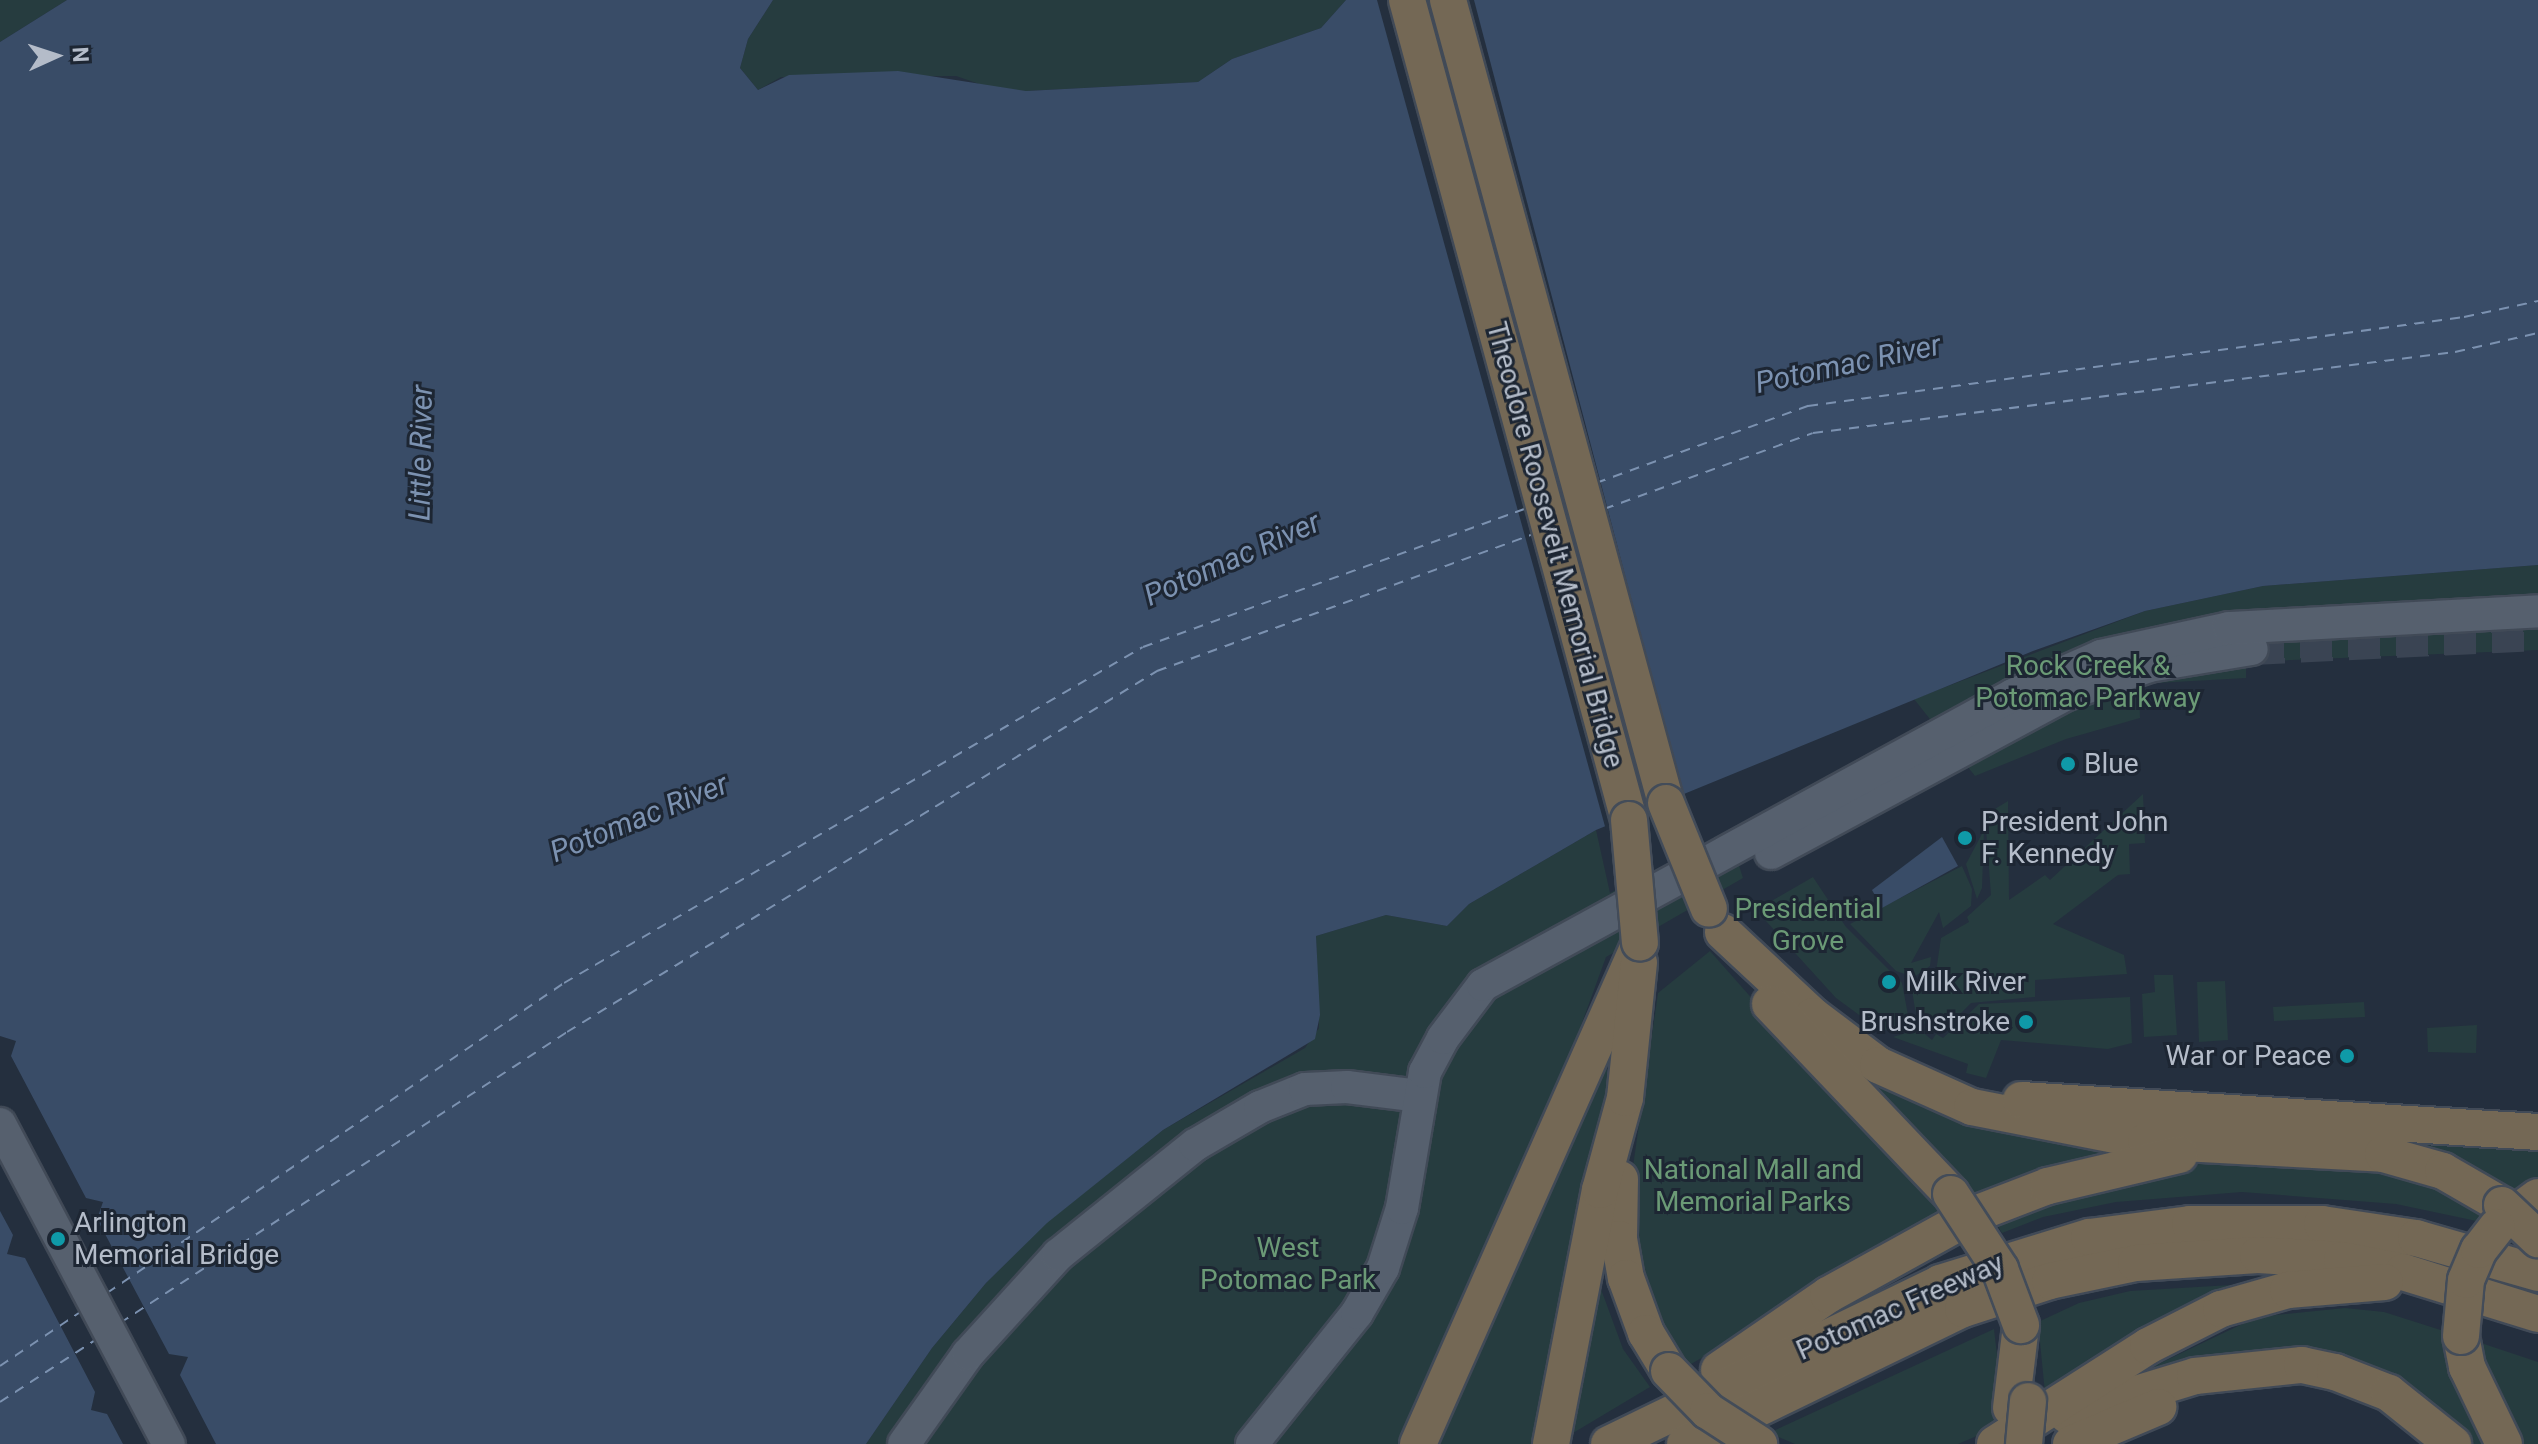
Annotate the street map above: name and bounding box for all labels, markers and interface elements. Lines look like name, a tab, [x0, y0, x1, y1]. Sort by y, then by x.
north arrow	[16, 16, 96, 96]
text: N	[68, 46, 93, 63]
street label: Theodore Roosevelt Memorial Bridge	[1479, 318, 1631, 772]
water label: Potomac River	[1752, 327, 1944, 401]
water label: Little River	[402, 385, 440, 521]
water label: Potomac River	[1138, 504, 1326, 614]
park label: Rock Creek & Potomac Parkway	[1975, 649, 2201, 715]
place label: Blue	[2084, 747, 2139, 781]
marker: Blue	[2059, 755, 2077, 773]
water label: Potomac River	[545, 766, 733, 870]
place label: President John F. Kennedy	[1981, 805, 2169, 871]
marker: President John F. Kennedy	[1956, 829, 1974, 847]
park label: Presidential Grove	[1734, 892, 1882, 958]
place label: Milk River	[1905, 965, 2026, 999]
marker: Milk River	[1880, 973, 1898, 991]
place label: Brushstroke	[1860, 1005, 2010, 1039]
marker: Brushstroke	[2017, 1013, 2035, 1031]
place label: War or Peace	[2165, 1039, 2331, 1073]
marker: War or Peace	[2338, 1047, 2356, 1065]
park label: National Mall and Memorial Parks	[1644, 1153, 1862, 1219]
place label: Arlington Memorial Bridge	[74, 1206, 279, 1272]
marker: Arlington Memorial Bridge	[49, 1230, 67, 1248]
park label: West Potomac Park	[1200, 1231, 1376, 1297]
street label: Potomac Freeway	[1791, 1246, 2009, 1368]

